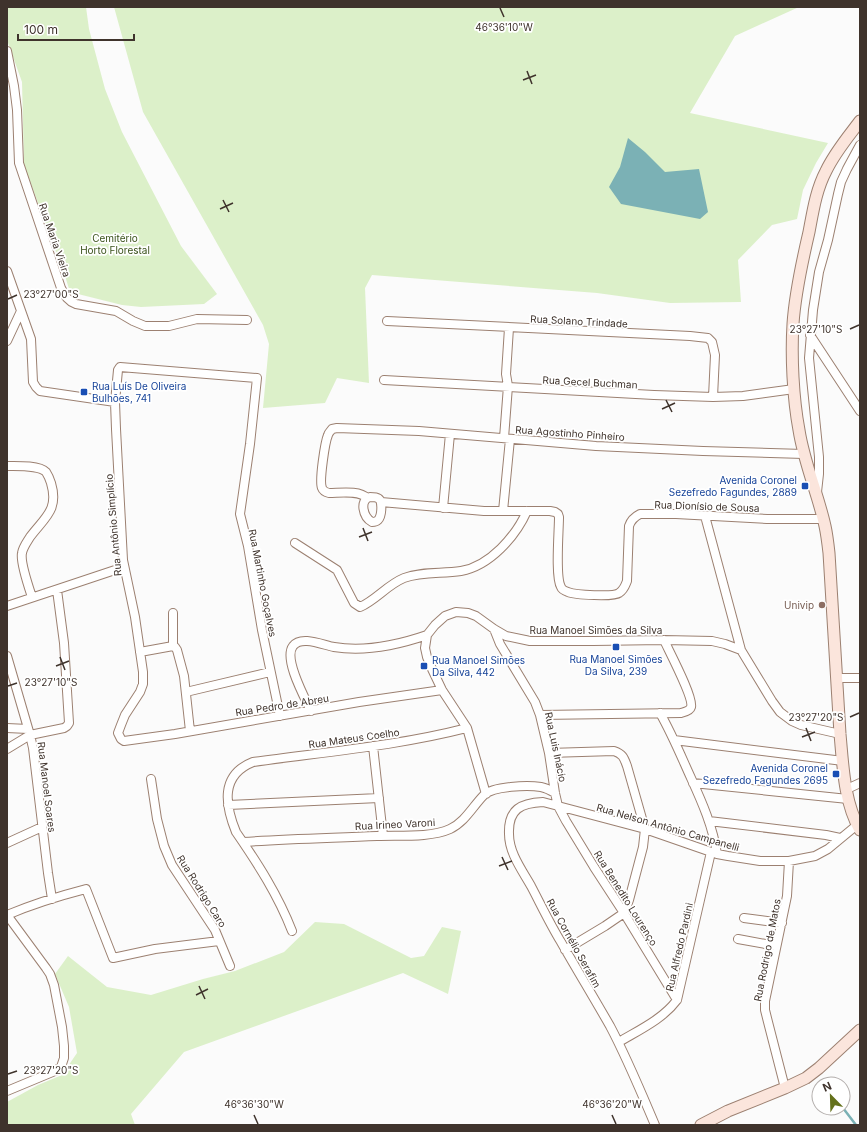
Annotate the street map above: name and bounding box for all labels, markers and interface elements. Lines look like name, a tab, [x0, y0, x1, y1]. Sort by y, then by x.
scale bar	[18, 16, 134, 42]
text: 46°36'10"W	[475, 21, 533, 33]
text: 100 m	[24, 22, 58, 37]
street label: Rua Maria Vieira	[37, 202, 73, 278]
park label: Cemitério Horto Florestal	[80, 232, 150, 256]
text: 23°27'00"S	[23, 288, 79, 300]
street label: Rua Solano Trindade	[530, 312, 628, 330]
text: 23°27'10"S	[790, 323, 842, 335]
street label: Rua Gecel Buchman	[542, 374, 638, 390]
place label: Rua Luís De Oliveira Bulhões, 741	[92, 380, 186, 404]
marker: Rua Luís De Oliveira Bulhões, 741	[79, 387, 89, 397]
street label: Rua Agostinho Pinheiro	[515, 423, 625, 443]
street label: Rua Antônio Simplício	[103, 473, 123, 577]
place label: Avenida Coronel Sezefredo Fagundes, 2889	[669, 474, 797, 498]
marker: Avenida Coronel Sezefredo Fagundes, 2889	[800, 481, 810, 491]
street label: Rua Dionísio de Sousa	[654, 498, 760, 514]
street label: Rua Martinho Goçalves	[247, 528, 279, 638]
place label: Univip	[784, 599, 814, 611]
marker: Univip	[817, 600, 827, 610]
street label: Rua Manoel Simões da Silva	[530, 624, 662, 636]
marker: Rua Manoel Simões Da Silva, 239	[611, 642, 621, 652]
place label: Rua Manoel Simões Da Silva, 239	[569, 653, 663, 677]
place label: Rua Manoel Simões Da Silva, 442	[432, 654, 525, 678]
marker: Rua Manoel Simões Da Silva, 442	[419, 661, 429, 671]
text: 23°27'10"S	[25, 676, 77, 688]
street label: Rua Pedro de Abreu	[234, 692, 330, 718]
street label: Rua Luis Inácio	[543, 711, 569, 783]
text: 23°27'20"S	[789, 711, 843, 723]
street label: Rua Mateus Coelho	[308, 726, 400, 750]
street label: Rua Manoel Soares	[35, 741, 59, 833]
place label: Avenida Coronel Sezefredo Fagundes 2695	[703, 762, 828, 786]
marker: Avenida Coronel Sezefredo Fagundes 2695	[831, 769, 841, 779]
street label: Rua Nelson Antônio Campanelli	[595, 801, 741, 853]
street label: Rua Irineo Varoni	[355, 816, 435, 832]
street label: Rua Benedito Lourenço	[592, 848, 660, 948]
street label: Rua Rodrigo Caro	[175, 853, 229, 929]
street label: Rua Cornélio Serafim	[545, 896, 603, 990]
street label: Rua Rodrigo de Matos	[751, 898, 783, 1002]
street label: Rua Alfredo Pardini	[663, 901, 695, 993]
text: 23°27'20"S	[24, 1064, 78, 1076]
north arrow	[811, 1076, 851, 1116]
text: N	[820, 1079, 834, 1095]
text: 46°36'30"W	[224, 1098, 284, 1110]
text: 46°36'20"W	[582, 1098, 642, 1110]

